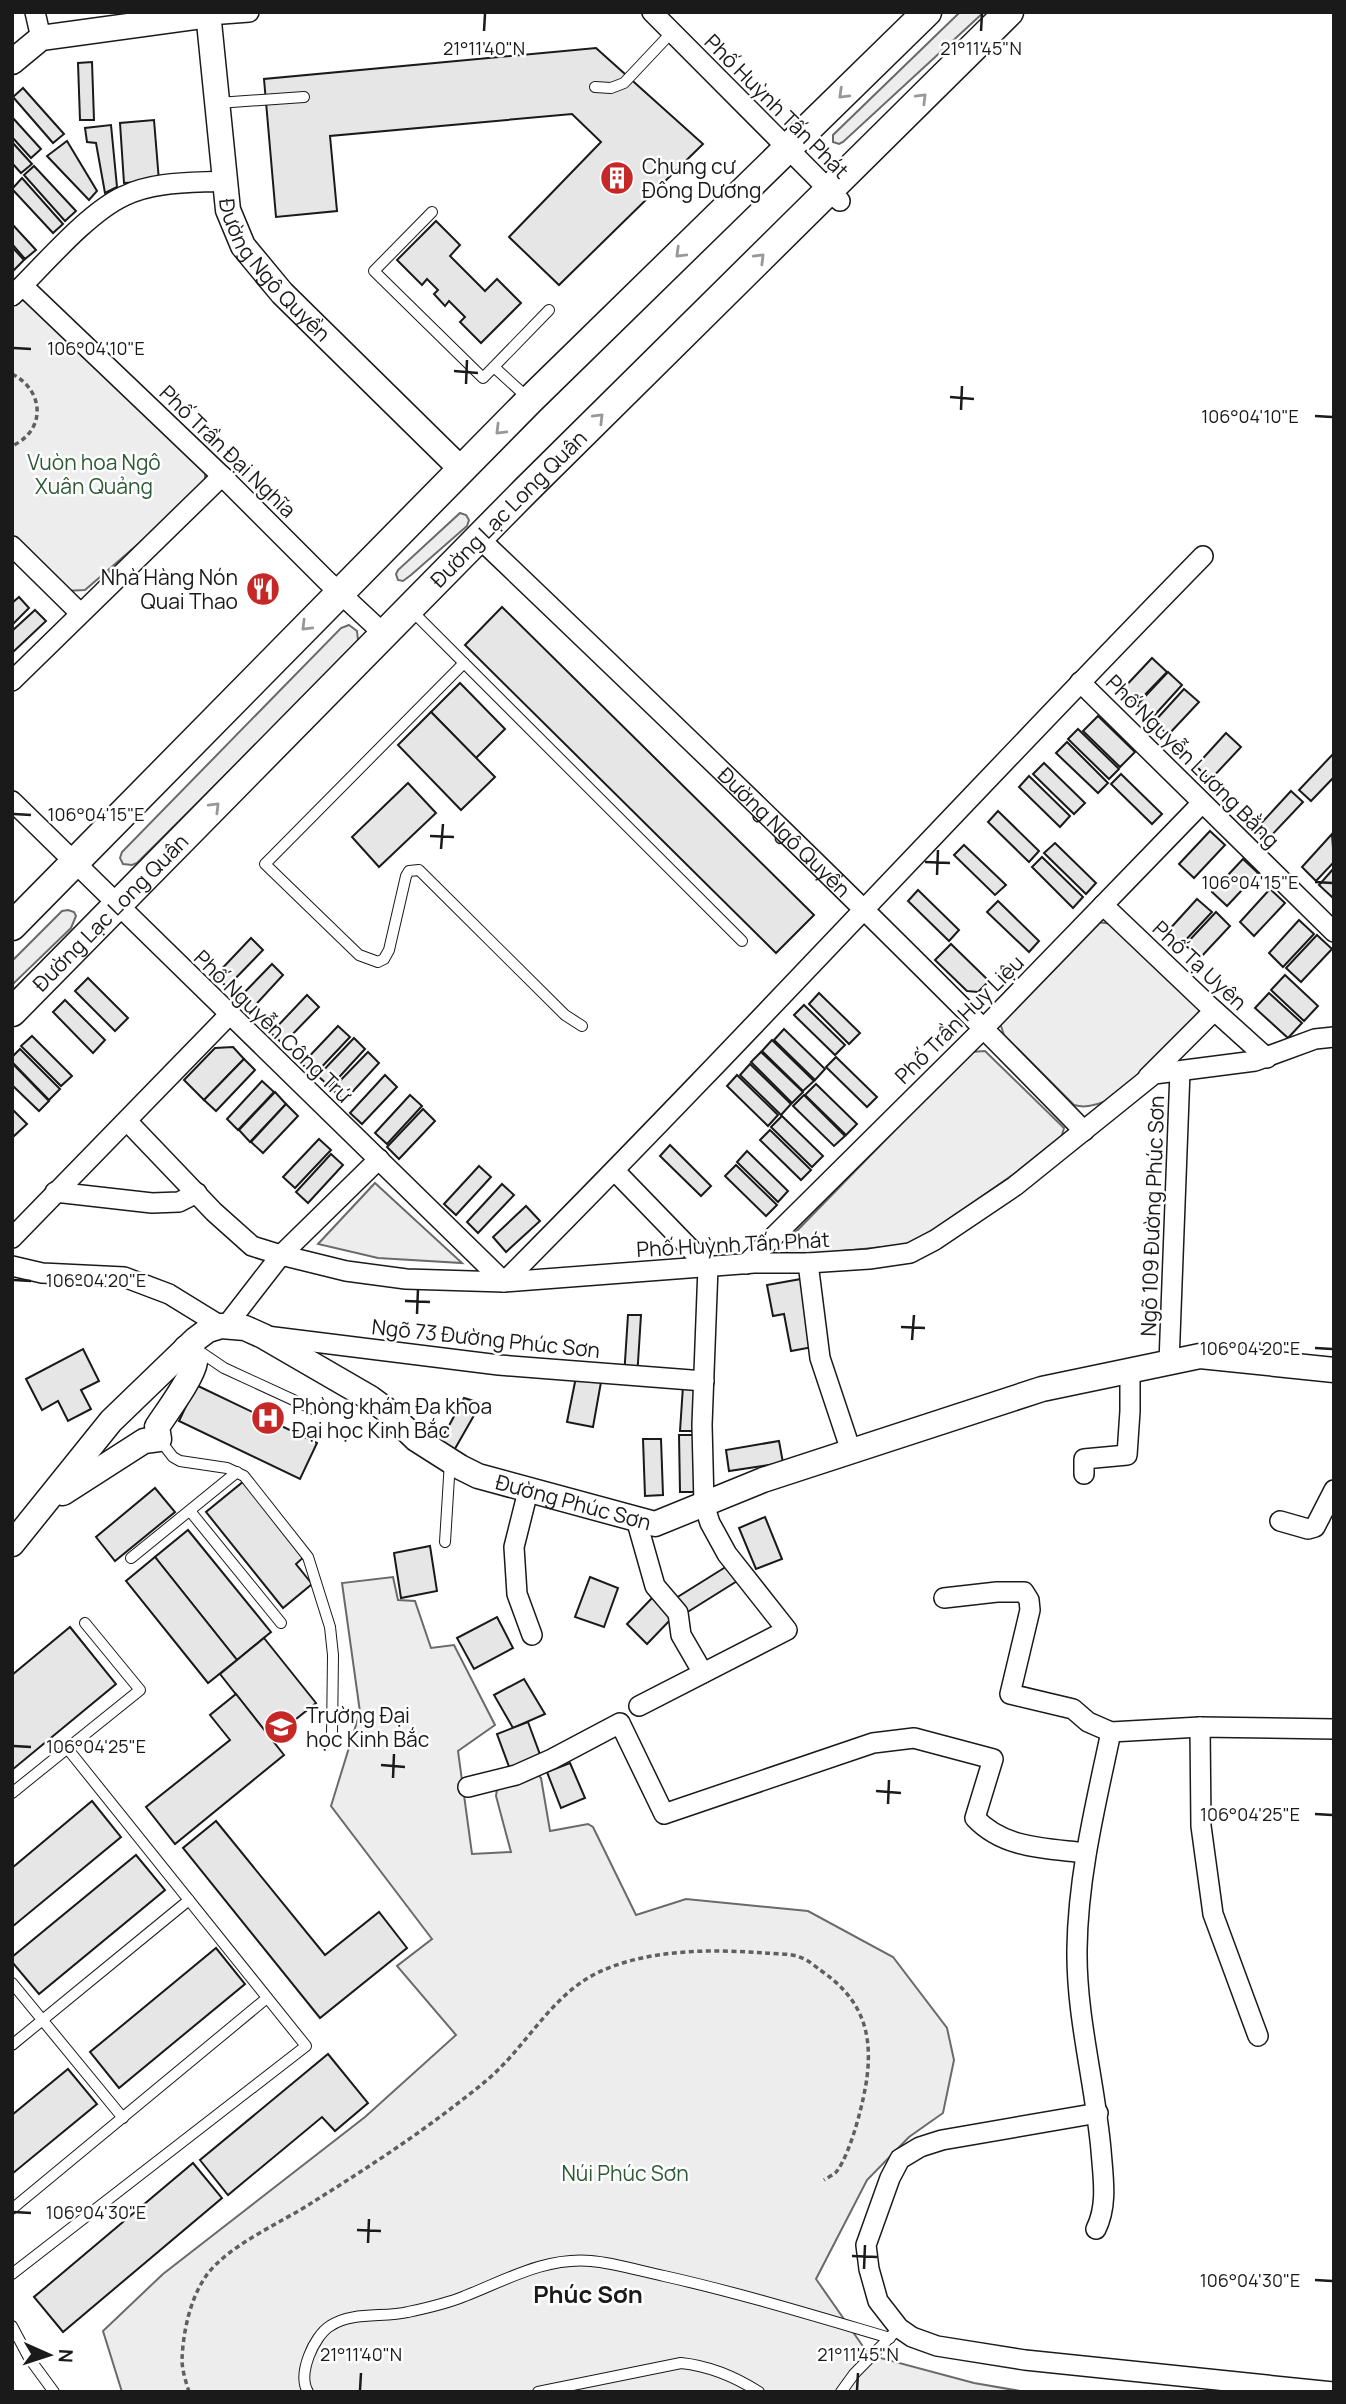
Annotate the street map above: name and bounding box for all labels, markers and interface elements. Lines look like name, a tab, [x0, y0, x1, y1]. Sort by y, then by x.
street label: Phố Huỳnh Tấn Phát	[699, 28, 855, 184]
text: 21°11'40"N	[443, 36, 525, 60]
text: 21°11'45"N	[940, 36, 1022, 60]
one-way arrow	[838, 86, 851, 99]
one-way arrow	[914, 93, 927, 106]
place label: Chung cư Đông Dương	[642, 152, 761, 204]
building icon: Chung cư Đông Dương	[598, 159, 636, 197]
street label: Đường Ngô Quyền	[213, 197, 337, 347]
one-way arrow	[675, 244, 688, 257]
one-way arrow	[752, 253, 765, 266]
text: 106°04'10"E	[47, 336, 145, 360]
street label: Phố Trần Đại Nghĩa	[154, 379, 302, 523]
text: 106°04'10"E	[1201, 404, 1299, 428]
one-way arrow	[590, 413, 603, 426]
one-way arrow	[496, 421, 509, 434]
street label: Đường Lạc Long Quân	[424, 424, 593, 593]
park label: Vuòn hoa Ngô Xuân Quảng	[27, 448, 161, 500]
place label: Nhà Hàng Nón Quai Thao	[101, 563, 238, 615]
restaurant icon: Nhà Hàng Nón Quai Thao	[244, 570, 282, 608]
one-way arrow	[301, 618, 314, 631]
street label: Phố Nguyễn Lương Bằng	[1100, 668, 1286, 854]
street label: Đường Ngô Quyền	[712, 761, 857, 903]
text: 106°04'15"E	[48, 802, 144, 826]
one-way arrow	[207, 802, 220, 815]
street label: Đường Lạc Long Quân	[26, 827, 194, 997]
text: 106°04'15"E	[1202, 870, 1298, 894]
street label: Phố Tạ Uyên	[1147, 914, 1253, 1016]
street label: Phố Nguyễn Công Trứ	[188, 944, 358, 1109]
street label: Phố Trần Huy Liệu	[889, 949, 1029, 1089]
street label: Ngõ 109 Đường Phúc Sơn	[1134, 1095, 1170, 1337]
street label: Phố Huỳnh Tấn Phát	[636, 1225, 830, 1263]
text: 106°04'20"E	[46, 1268, 146, 1292]
street label: Ngõ 73 Đường Phúc Sơn	[370, 1312, 602, 1364]
text: 106°04'20"E	[1200, 1336, 1300, 1360]
place label: Phòng khám Đa khoa Đại học Kinh Bắc	[292, 1392, 492, 1444]
hospital icon: Phòng khám Đa khoa Đại học Kinh Bắc	[249, 1399, 287, 1437]
street label: Đường Phúc Sơn	[493, 1467, 654, 1536]
place label: Trường Đại học Kinh Bắc	[306, 1701, 429, 1753]
school or university icon: Trường Đại học Kinh Bắc	[262, 1708, 300, 1746]
text: 106°04'25"E	[46, 1734, 146, 1758]
text: 106°04'25"E	[1200, 1802, 1300, 1826]
park label: Núi Phúc Sơn	[561, 2159, 689, 2187]
text: 106°04'30"E	[46, 2200, 146, 2224]
text: 106°04'30"E	[1200, 2268, 1300, 2292]
district label: Phúc Sơn	[533, 2277, 643, 2310]
north arrow	[14, 2320, 84, 2390]
text: 21°11'40"N	[320, 2342, 402, 2366]
text: 21°11'45"N	[817, 2342, 899, 2366]
text: N	[53, 2348, 79, 2363]

